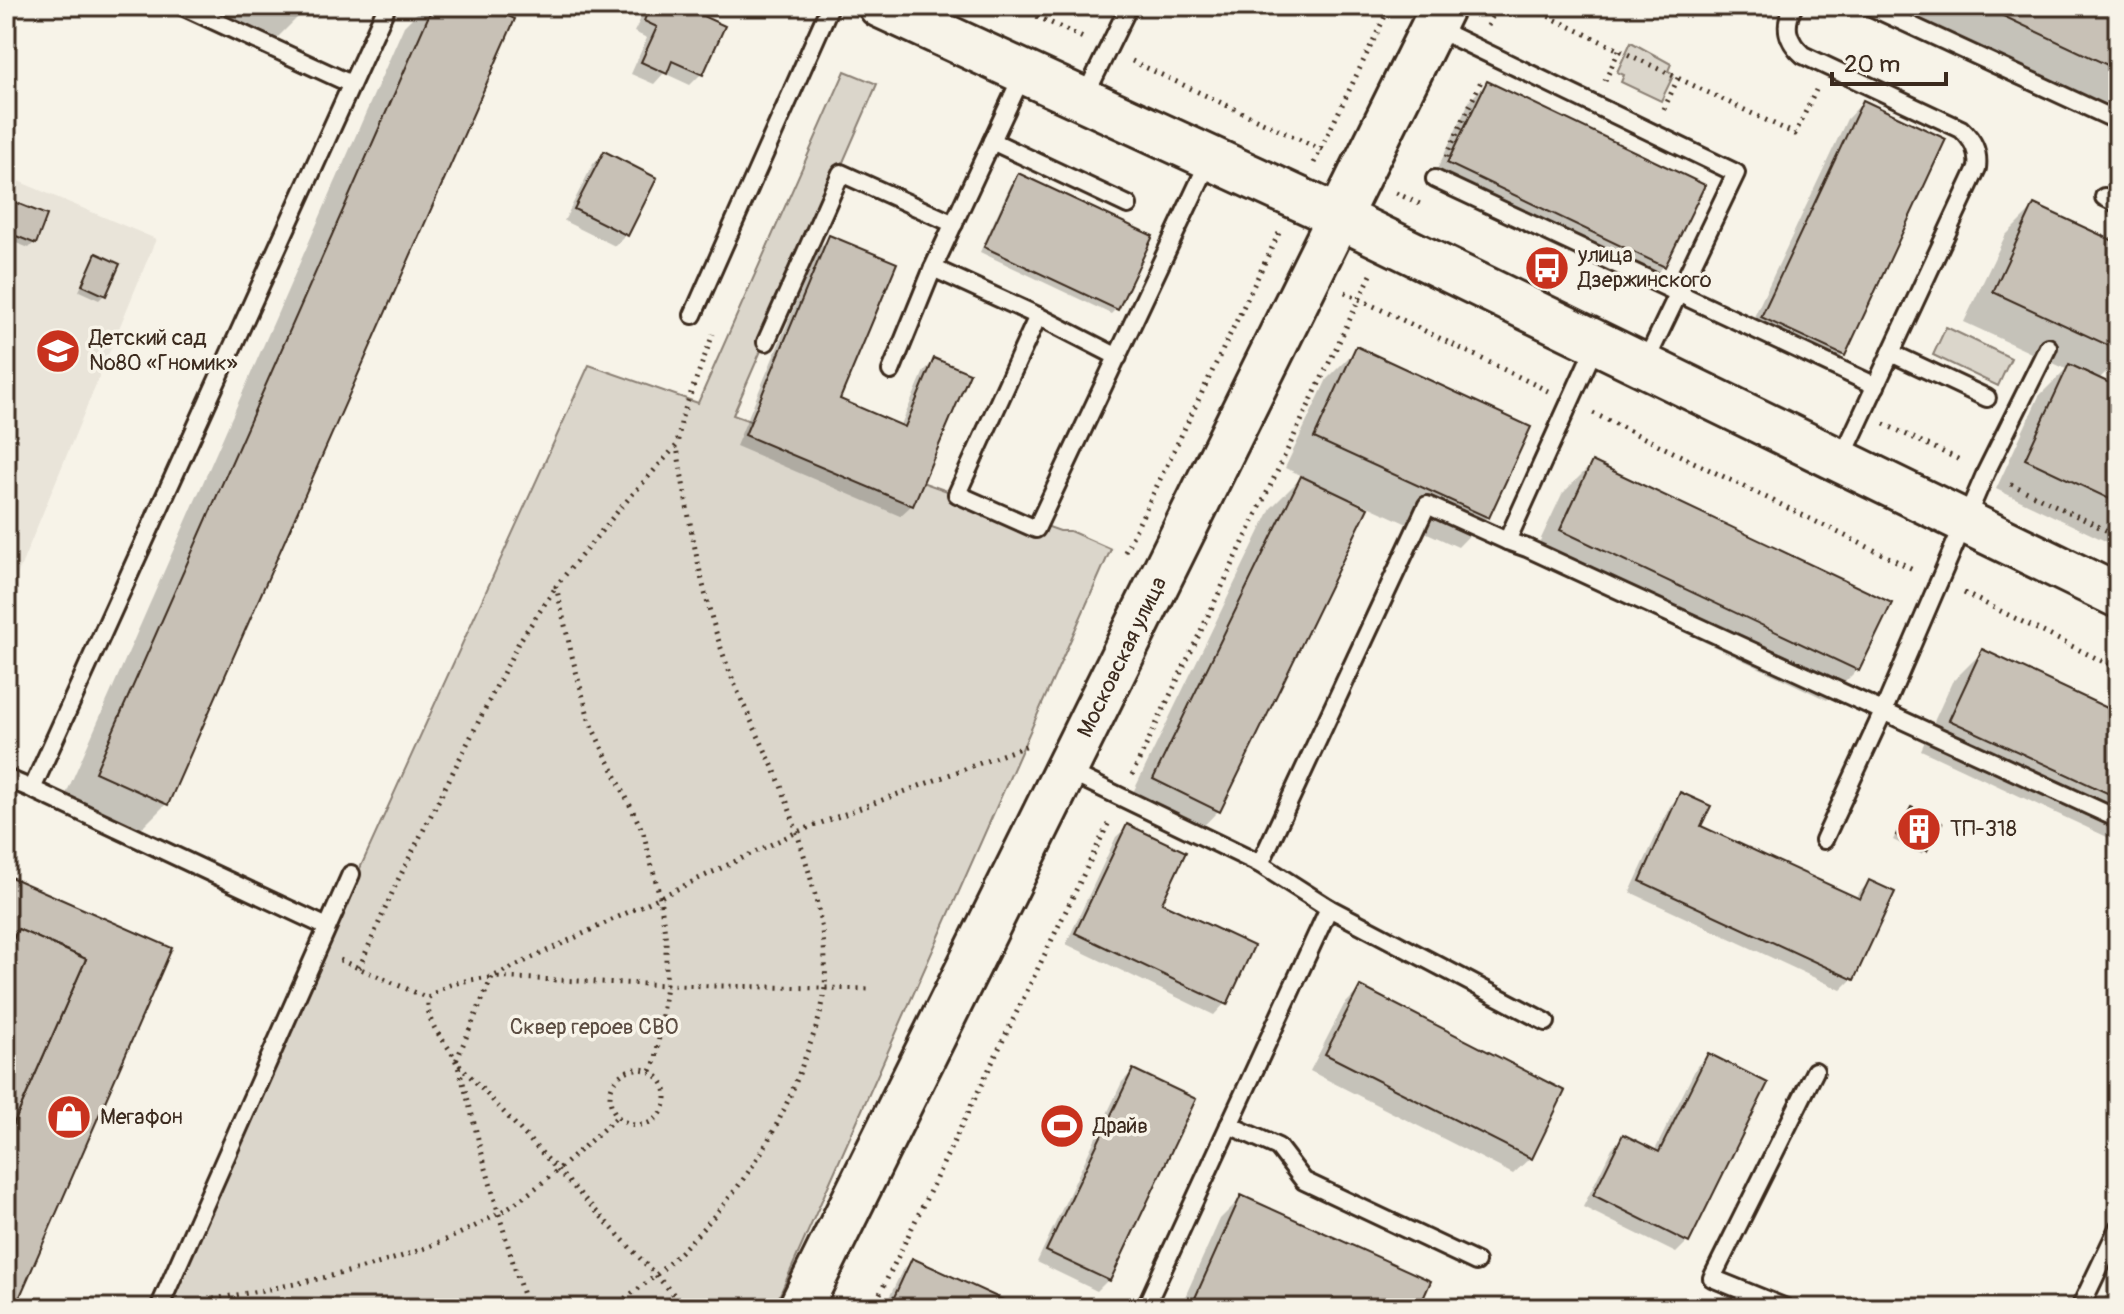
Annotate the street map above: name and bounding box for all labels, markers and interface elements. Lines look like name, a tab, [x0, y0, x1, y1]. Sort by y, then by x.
scale bar	[1832, 36, 1946, 86]
text: 20 m	[1844, 50, 1900, 79]
place label: улица Дзержинского	[1577, 241, 1712, 294]
bus stop icon: улица Дзержинского	[1523, 244, 1571, 292]
place label: Детский сад №80 «Гномик»	[88, 324, 238, 377]
school or university icon: Детский сад №80 «Гномик»	[34, 327, 82, 375]
street label: Московская улица	[1071, 572, 1173, 742]
building icon: ТП-318	[1895, 805, 1943, 853]
place label: ТП-318	[1950, 815, 2017, 843]
park label: Сквер героев СВО	[510, 1013, 678, 1041]
shop icon: Мегафон	[45, 1093, 93, 1141]
sports icon: Драйв	[1038, 1102, 1086, 1150]
place label: Мегафон	[100, 1103, 183, 1131]
place label: Драйв	[1092, 1112, 1148, 1140]

